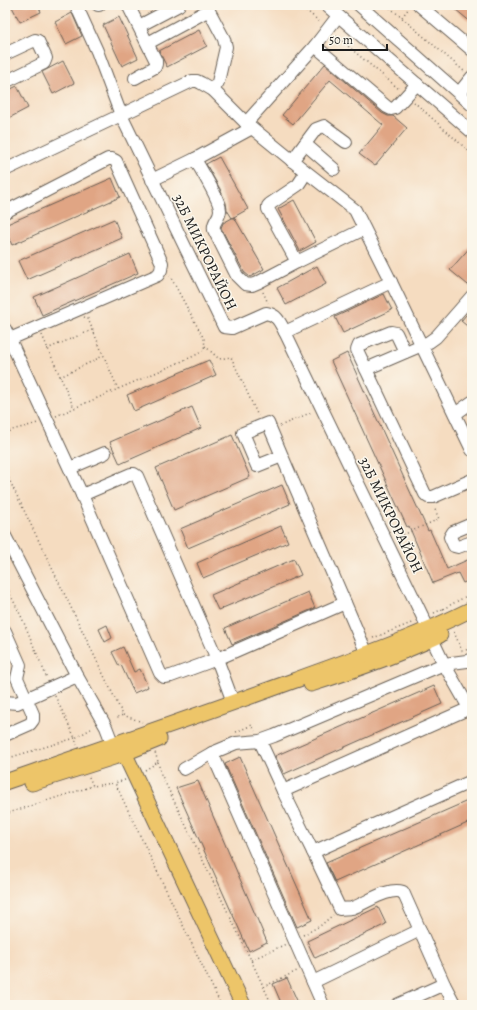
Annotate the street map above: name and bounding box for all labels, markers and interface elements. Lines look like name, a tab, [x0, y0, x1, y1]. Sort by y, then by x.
scale bar	[323, 26, 387, 52]
text: 50 m	[329, 32, 353, 48]
street label: 32Б МИКРОРАЙОН	[168, 190, 242, 314]
street label: 32Б МИКРОРАЙОН	[354, 453, 428, 577]

